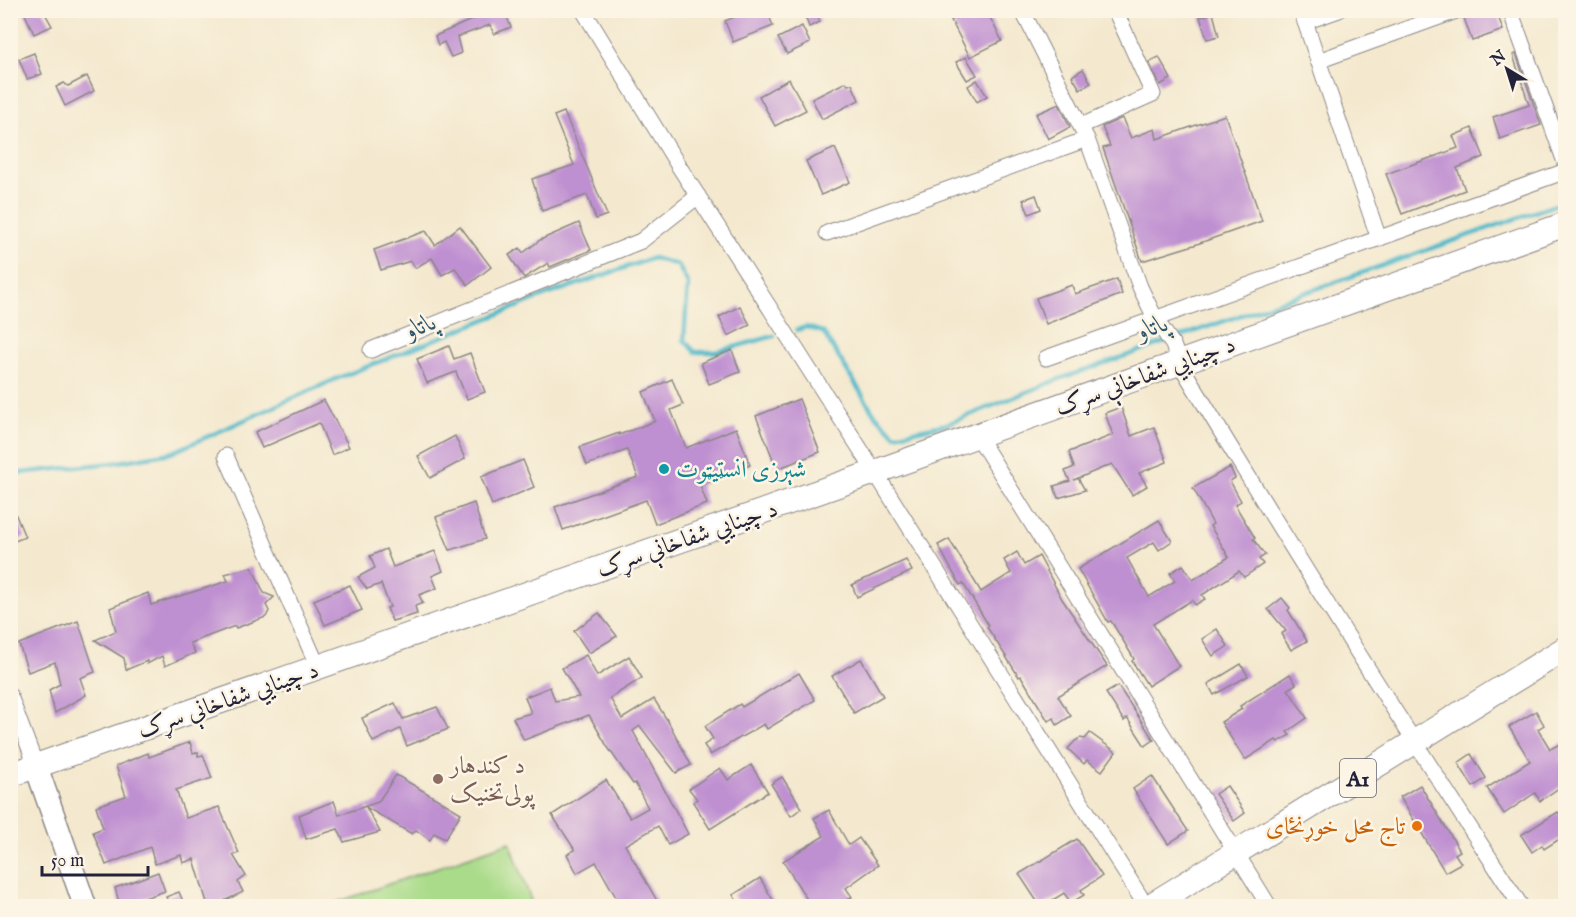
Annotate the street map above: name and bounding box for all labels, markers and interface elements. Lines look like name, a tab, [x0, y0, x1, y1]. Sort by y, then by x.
north arrow	[1477, 39, 1537, 99]
text: N	[1487, 47, 1511, 72]
water label: پاتاو	[398, 304, 444, 349]
water label: پاتاو	[1130, 306, 1175, 350]
street label: د چينايي شفاخانې سړک	[1051, 329, 1241, 427]
place label: شېرزی انسټيټوت	[676, 455, 806, 486]
marker: شېرزی انسټيټوت	[657, 462, 671, 476]
street label: د چينايي شفاخانې سړک	[593, 494, 784, 589]
street label: د چينايي شفاخانې سړک	[134, 655, 325, 750]
place label: د کندهار پولی‌تخنیک	[448, 751, 536, 810]
road number: A1	[1340, 759, 1376, 797]
marker: د کندهار پولی‌تخنیک	[431, 772, 445, 786]
place label: تاج محل خوړنځای	[1266, 812, 1405, 847]
marker: تاج محل خوړنځای	[1410, 819, 1424, 833]
scale bar	[42, 839, 148, 877]
text: 50 m	[51, 850, 84, 873]

